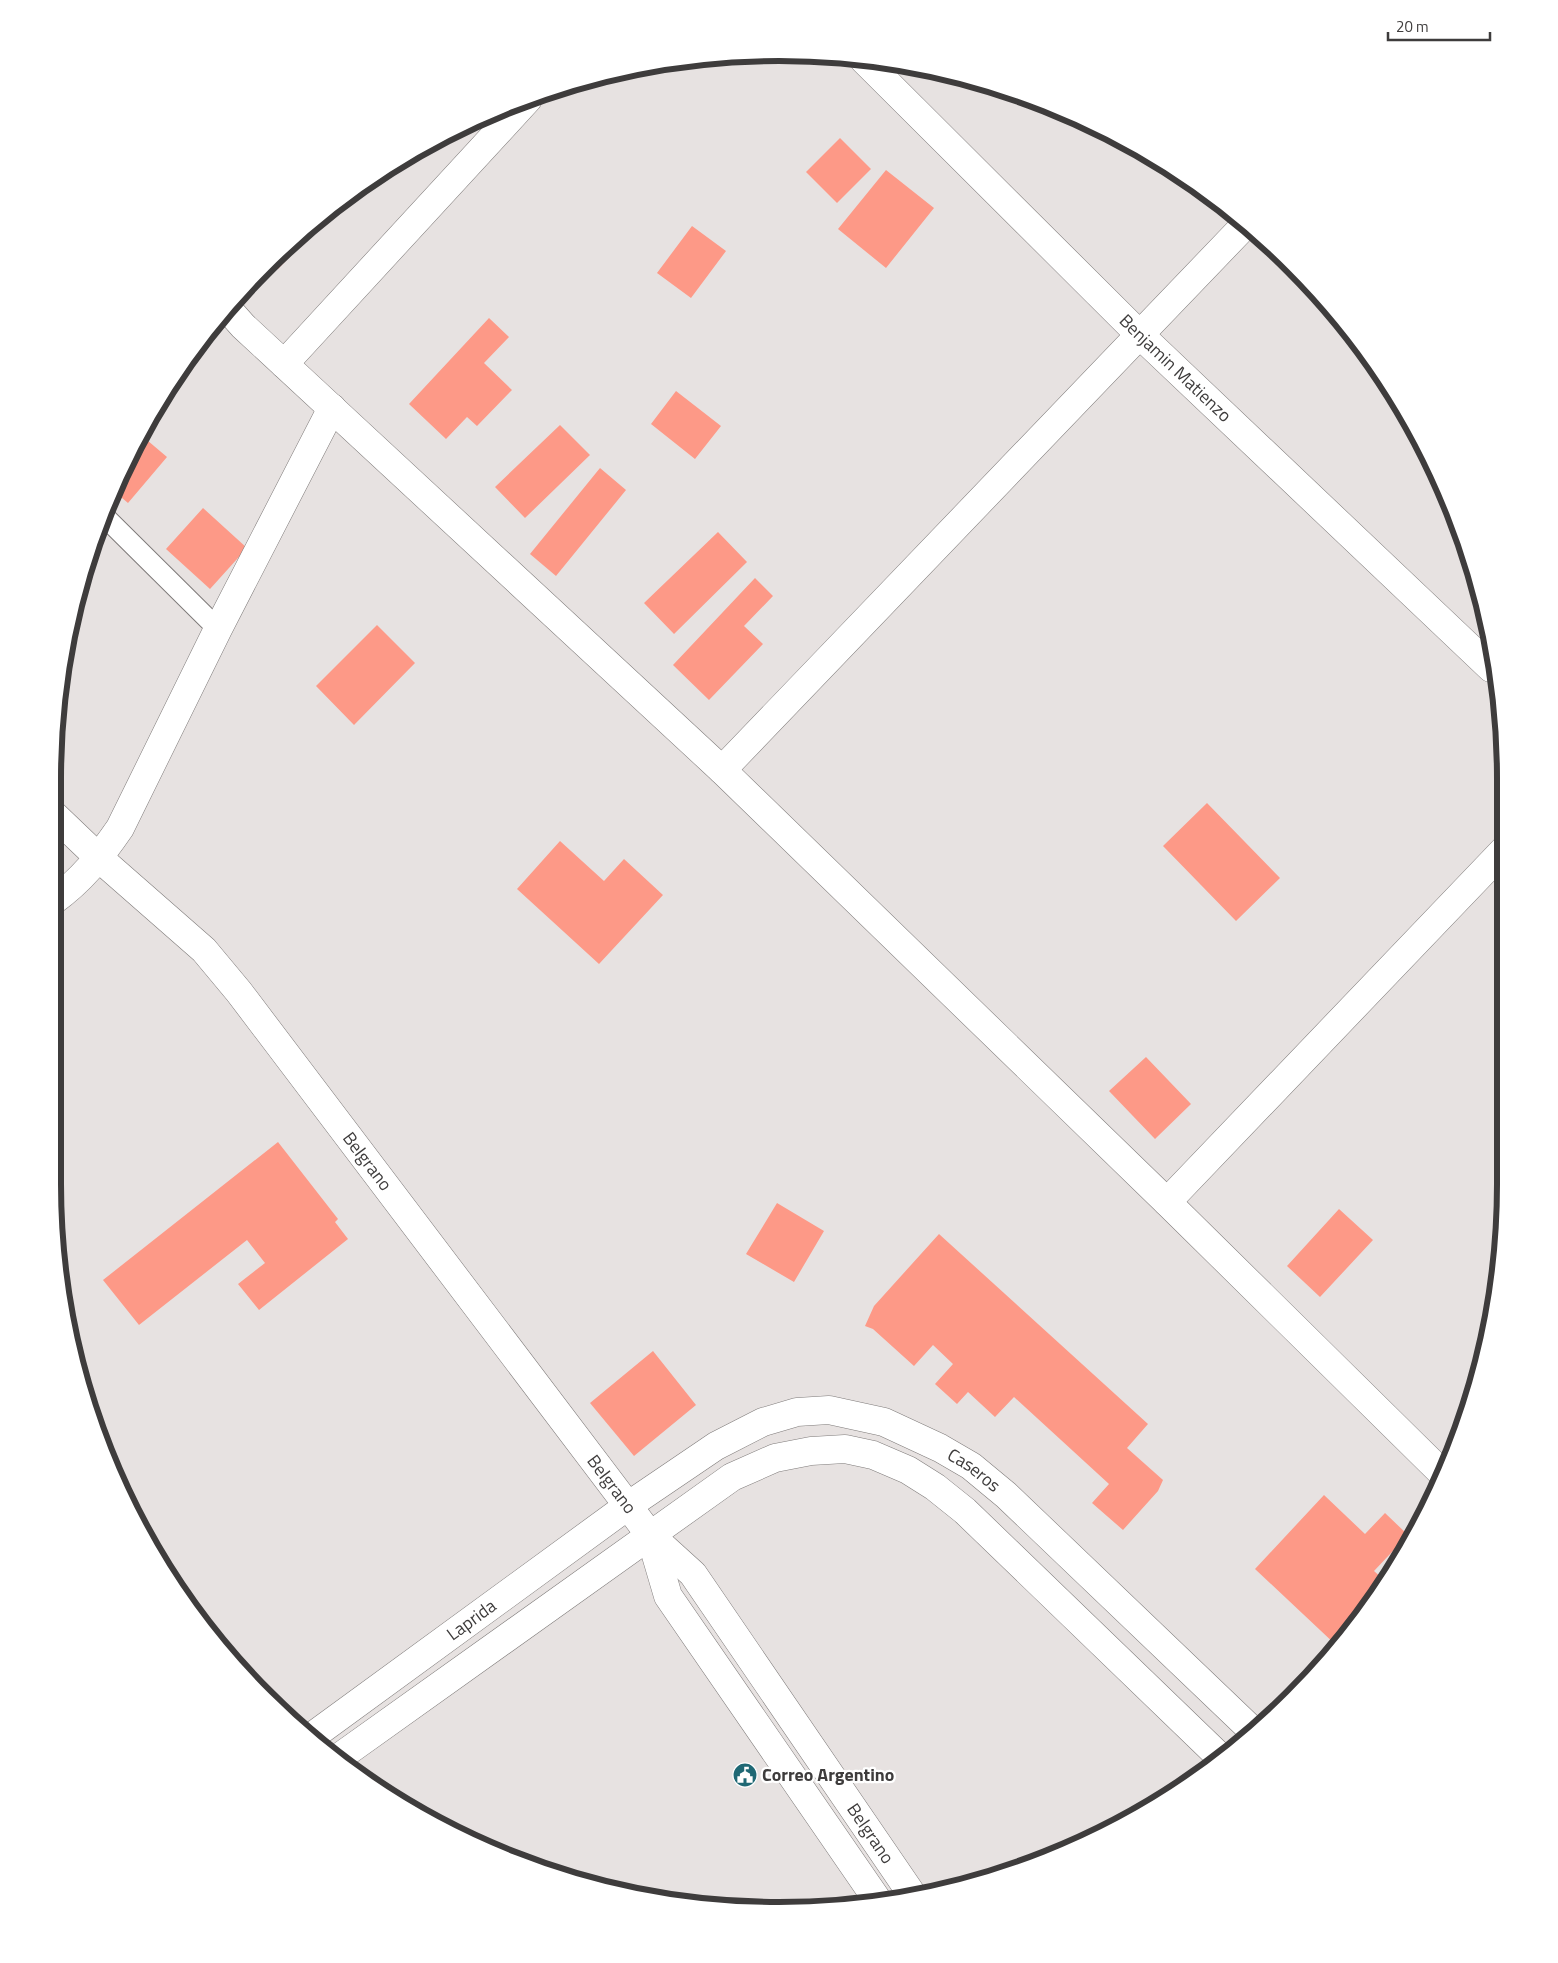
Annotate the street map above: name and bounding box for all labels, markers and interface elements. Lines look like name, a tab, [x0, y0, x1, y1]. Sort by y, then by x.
scale bar	[1388, 10, 1490, 42]
text: 20 m	[1396, 15, 1429, 38]
street label: Benjamin Matienzo	[1113, 308, 1238, 428]
street label: Belgrano	[336, 1126, 399, 1196]
street label: Caseros	[942, 1441, 1007, 1498]
street label: Belgrano	[581, 1449, 643, 1519]
street label: Laprida	[441, 1592, 502, 1647]
place label: Correo Argentino	[762, 1761, 894, 1788]
public building icon: Correo Argentino	[732, 1762, 758, 1788]
street label: Belgrano	[840, 1798, 901, 1869]

